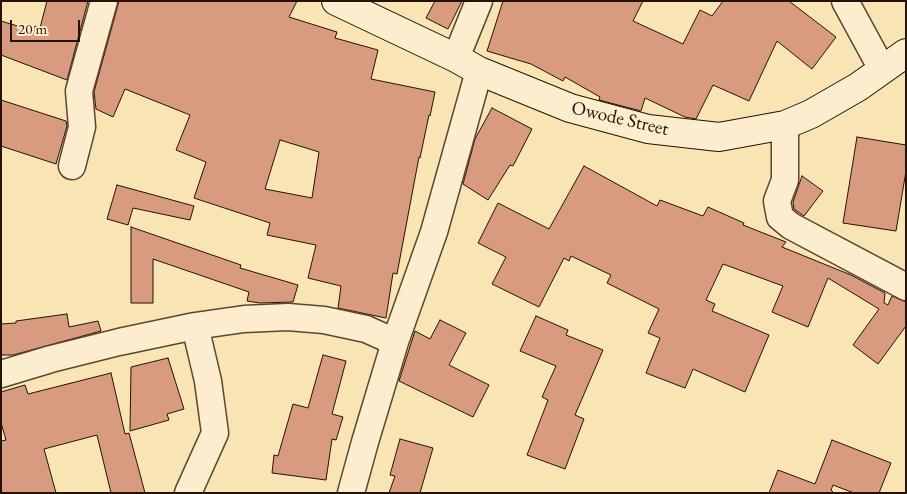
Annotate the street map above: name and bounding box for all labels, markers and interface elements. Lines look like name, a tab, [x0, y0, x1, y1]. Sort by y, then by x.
scale bar	[12, 10, 82, 42]
text: 20 m	[18, 19, 47, 38]
street label: Owode Street	[569, 97, 671, 141]

